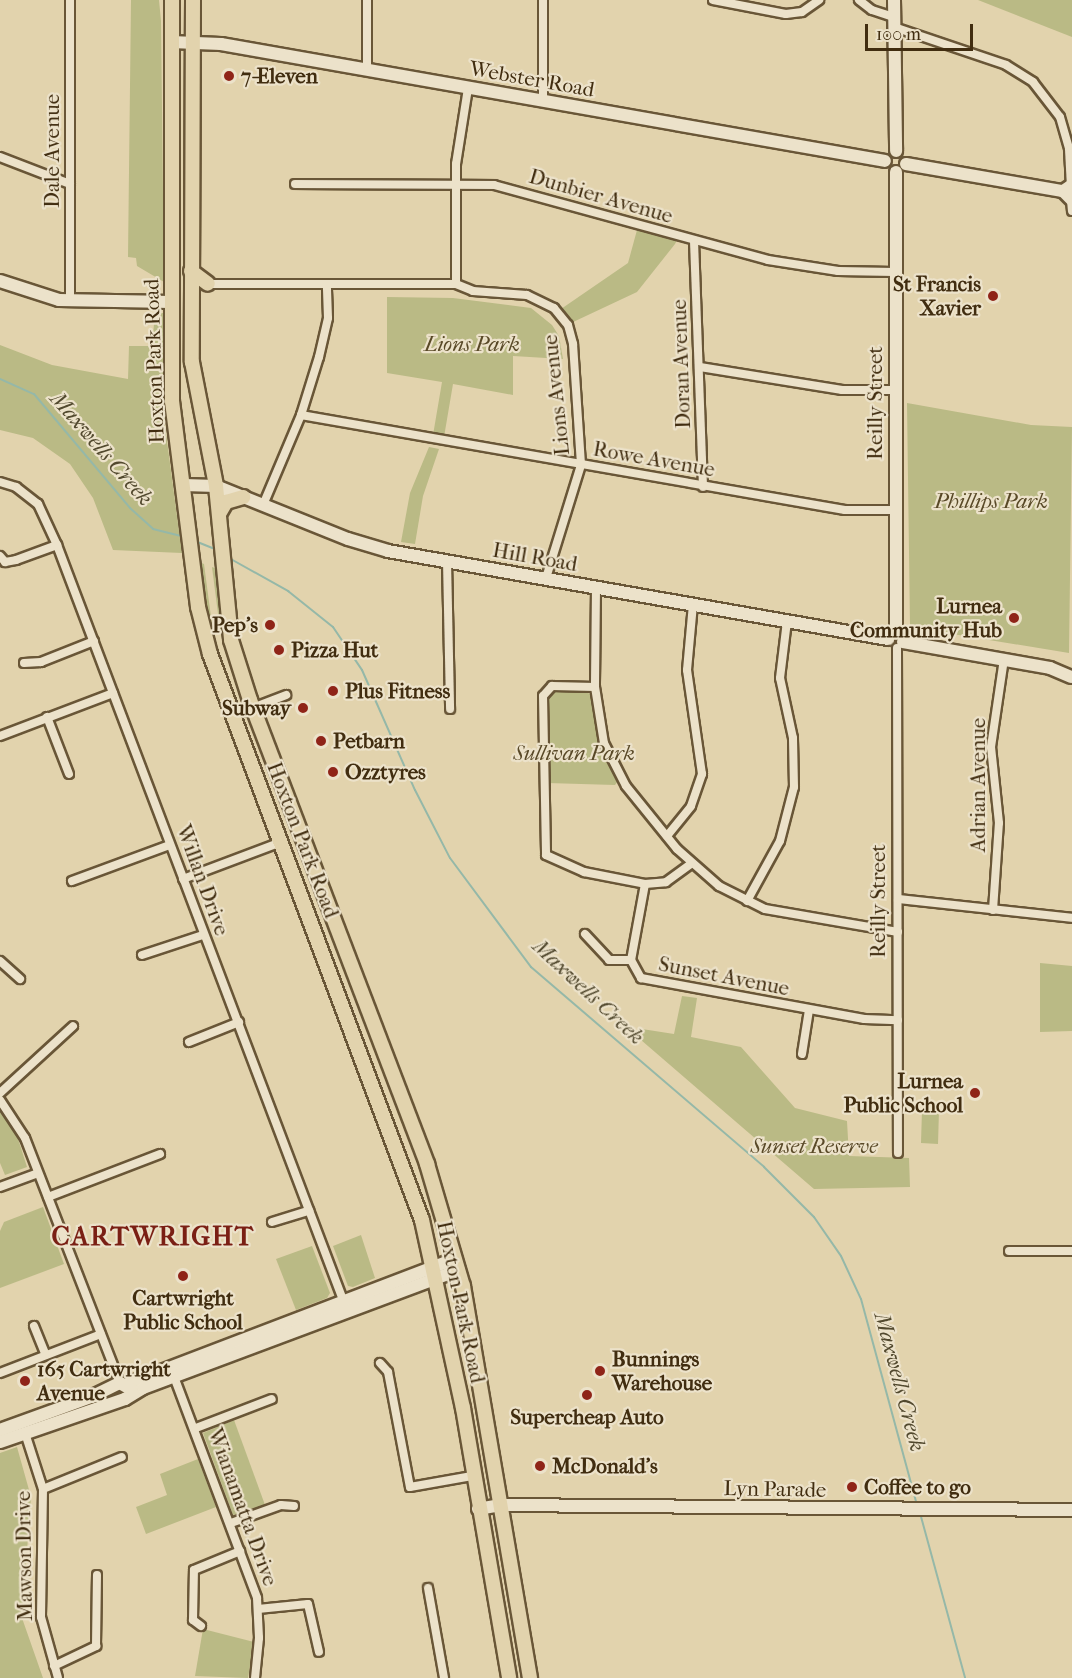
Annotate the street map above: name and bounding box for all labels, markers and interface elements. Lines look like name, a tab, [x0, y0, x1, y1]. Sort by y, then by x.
scale bar	[868, 12, 976, 50]
text: 100 m	[876, 24, 921, 45]
street label: Webster Road	[468, 56, 596, 102]
place label: 7-Eleven	[241, 63, 318, 89]
marker: 7-Eleven	[222, 69, 236, 83]
street label: Dale Avenue	[39, 94, 65, 208]
street label: Dunbier Avenue	[526, 163, 676, 229]
place label: St Francis Xavier	[893, 271, 981, 321]
street label: Hoxton Park Road	[139, 278, 169, 444]
marker: St Francis Xavier	[986, 289, 1000, 303]
street label: Doran Avenue	[666, 299, 696, 429]
park label: Lions Park	[424, 331, 520, 357]
street label: Lions Avenue	[537, 333, 575, 457]
street label: Reilly Street	[862, 346, 888, 460]
water label: Maxwells Creek	[44, 386, 158, 512]
street label: Rowe Avenue	[591, 436, 717, 482]
park label: Phillips Park	[934, 488, 1048, 514]
street label: Hill Road	[491, 537, 579, 577]
place label: Lurnea Community Hub	[850, 593, 1002, 643]
marker: Lurnea Community Hub	[1007, 611, 1021, 625]
place label: Pep's	[212, 612, 258, 638]
marker: Pep's	[263, 618, 277, 632]
place label: Pizza Hut	[291, 637, 378, 663]
marker: Pizza Hut	[272, 643, 286, 657]
place label: Plus Fitness	[345, 678, 450, 704]
marker: Plus Fitness	[326, 684, 340, 698]
place label: Subway	[222, 695, 291, 721]
marker: Subway	[296, 701, 310, 715]
street label: Adrian Avenue	[965, 718, 991, 852]
place label: Petbarn	[333, 728, 405, 754]
marker: Petbarn	[314, 734, 328, 748]
park label: Sullivan Park	[513, 740, 635, 766]
street label: Hoxton Park Road	[262, 758, 344, 922]
place label: Ozztyres	[345, 759, 426, 785]
marker: Ozztyres	[326, 765, 340, 779]
street label: Willan Drive	[171, 821, 235, 939]
street label: Reilly Street	[865, 844, 891, 958]
water label: Maxwells Creek	[527, 934, 649, 1050]
street label: Sunset Avenue	[656, 951, 792, 1001]
place label: Lurnea Public School	[843, 1068, 963, 1118]
marker: Lurnea Public School	[968, 1086, 982, 1100]
park label: Sunset Reserve	[750, 1133, 878, 1159]
street label: Hoxton Park Road	[432, 1219, 490, 1385]
district label: CARTWRIGHT	[52, 1221, 254, 1253]
marker: Cartwright Public School	[176, 1269, 190, 1283]
place label: Cartwright Public School	[123, 1285, 243, 1335]
water label: Maxwells Creek	[868, 1310, 930, 1454]
place label: Bunnings Warehouse	[612, 1346, 712, 1396]
place label: 165 Cartwright Avenue	[37, 1356, 171, 1406]
marker: Bunnings Warehouse	[593, 1364, 607, 1378]
marker: 165 Cartwright Avenue	[18, 1374, 32, 1388]
marker: Supercheap Auto	[580, 1388, 594, 1402]
place label: Supercheap Auto	[510, 1404, 664, 1430]
street label: Wianamatta Drive	[203, 1425, 283, 1589]
place label: McDonald's	[552, 1453, 658, 1479]
marker: McDonald's	[533, 1459, 547, 1473]
place label: Coffee to go	[864, 1474, 971, 1500]
street label: Lyn Parade	[723, 1476, 827, 1502]
marker: Coffee to go	[845, 1480, 859, 1494]
street label: Mawson Drive	[10, 1491, 38, 1621]

